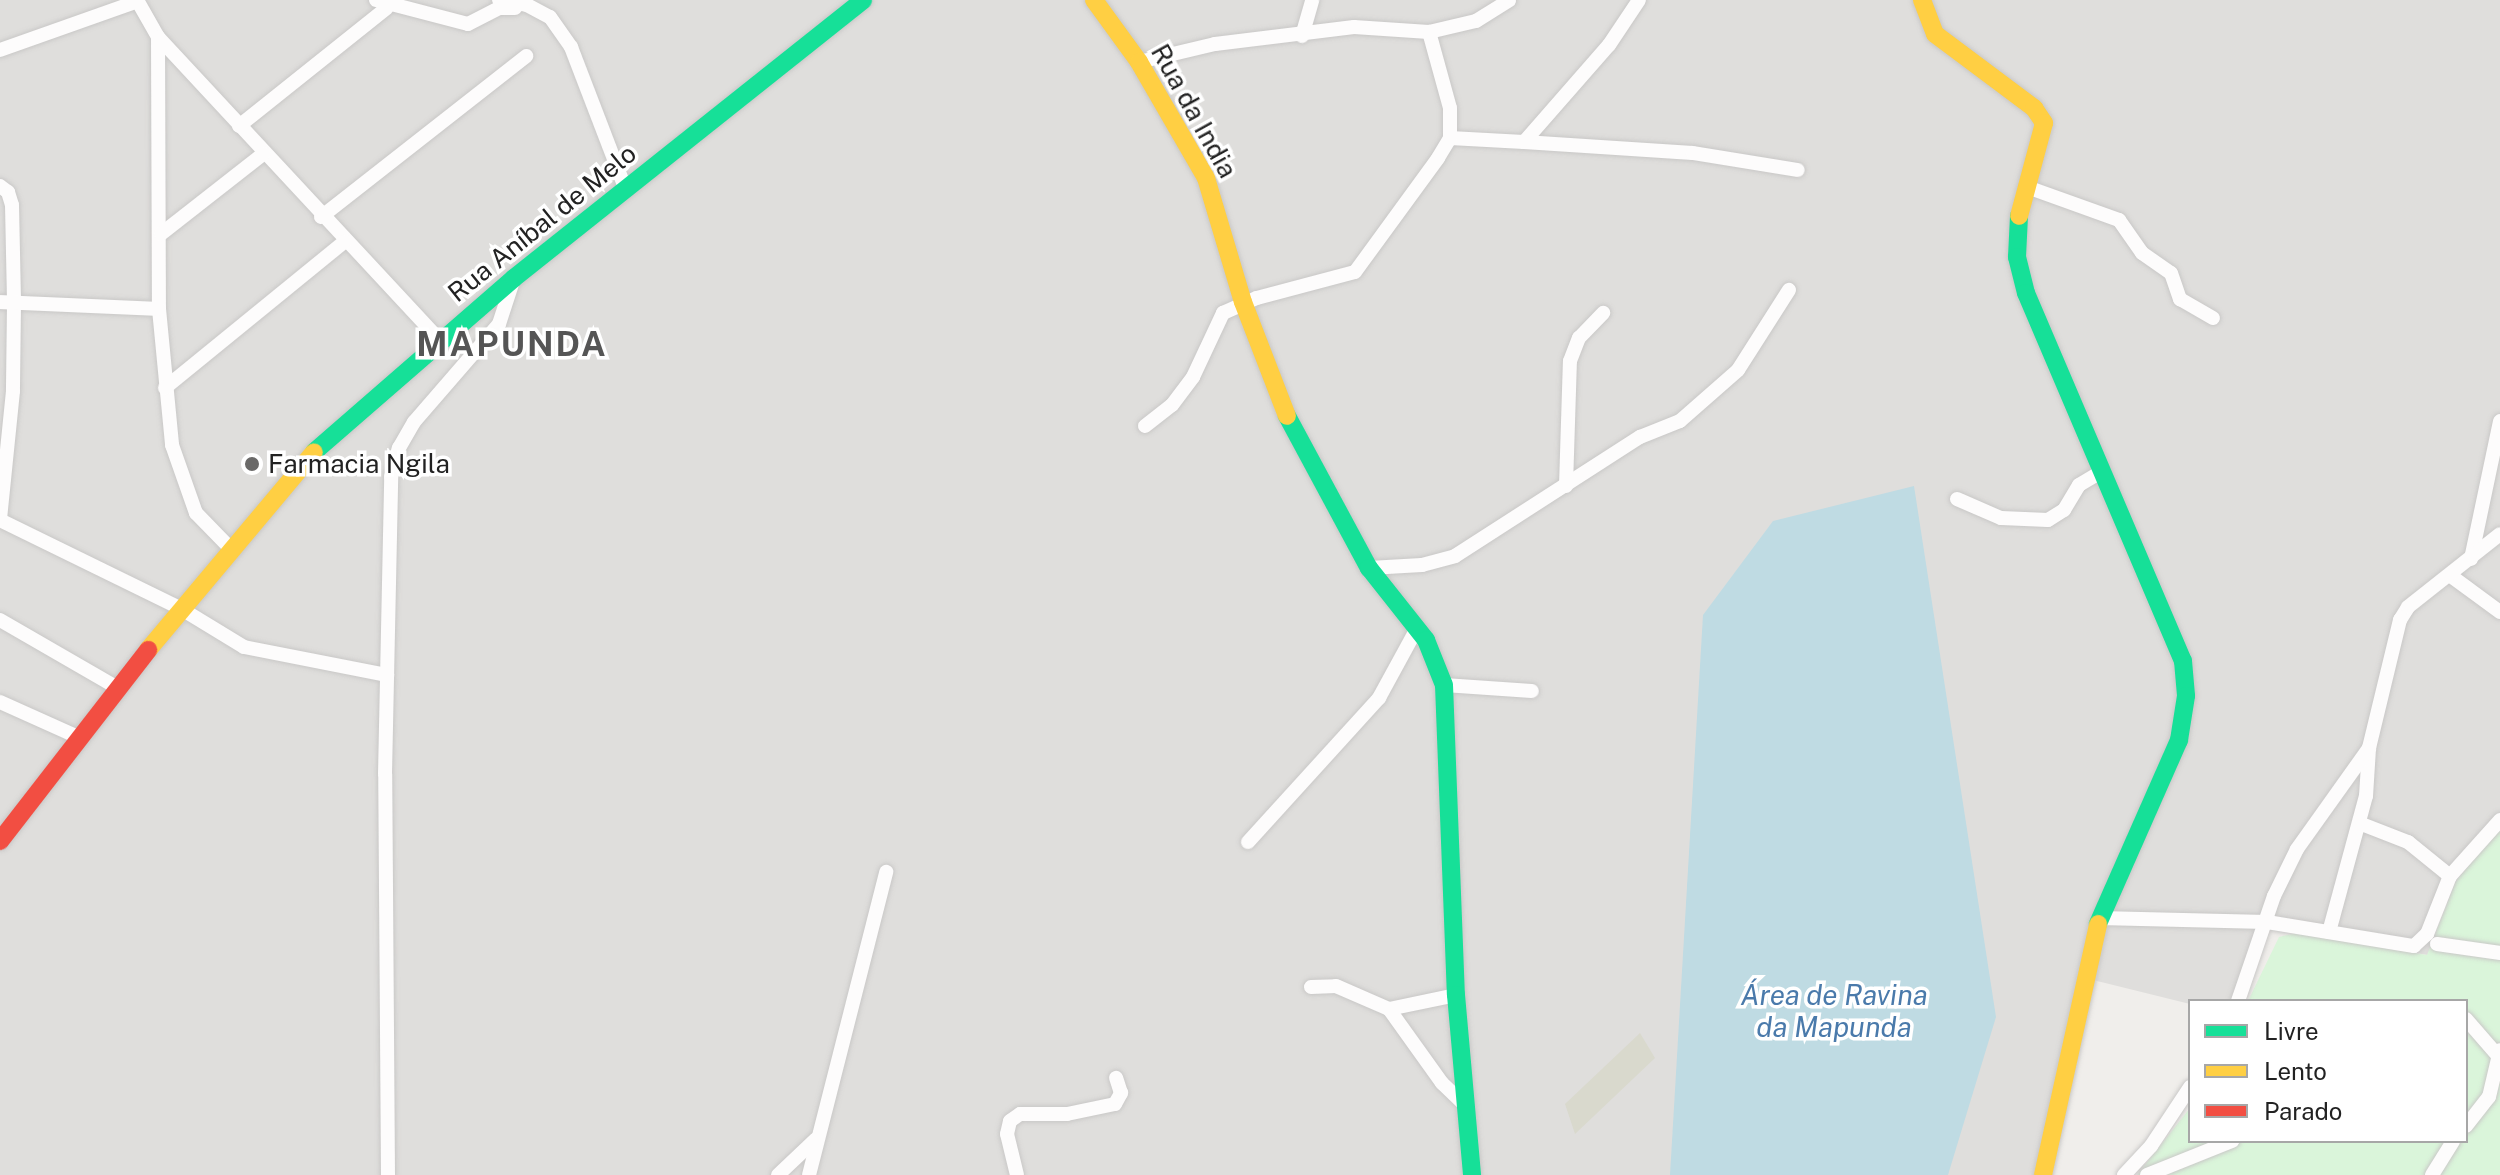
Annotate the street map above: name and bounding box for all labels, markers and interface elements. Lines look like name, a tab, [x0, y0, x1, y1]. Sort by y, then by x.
street label: Rua da India	[1144, 39, 1244, 183]
street label: Rua Aníbal de Melo	[442, 138, 642, 308]
district label: MAPUNDA	[416, 325, 608, 365]
place label: Farmacia Ngila	[268, 448, 450, 480]
marker: Farmacia Ngila	[243, 455, 261, 473]
water label: Área de Ravina da Mapunda	[1740, 978, 1928, 1044]
legend	[2188, 999, 2468, 1143]
text: Livre	[2264, 1017, 2319, 1045]
text: Lento	[2264, 1057, 2327, 1085]
text: Parado	[2264, 1097, 2342, 1125]

